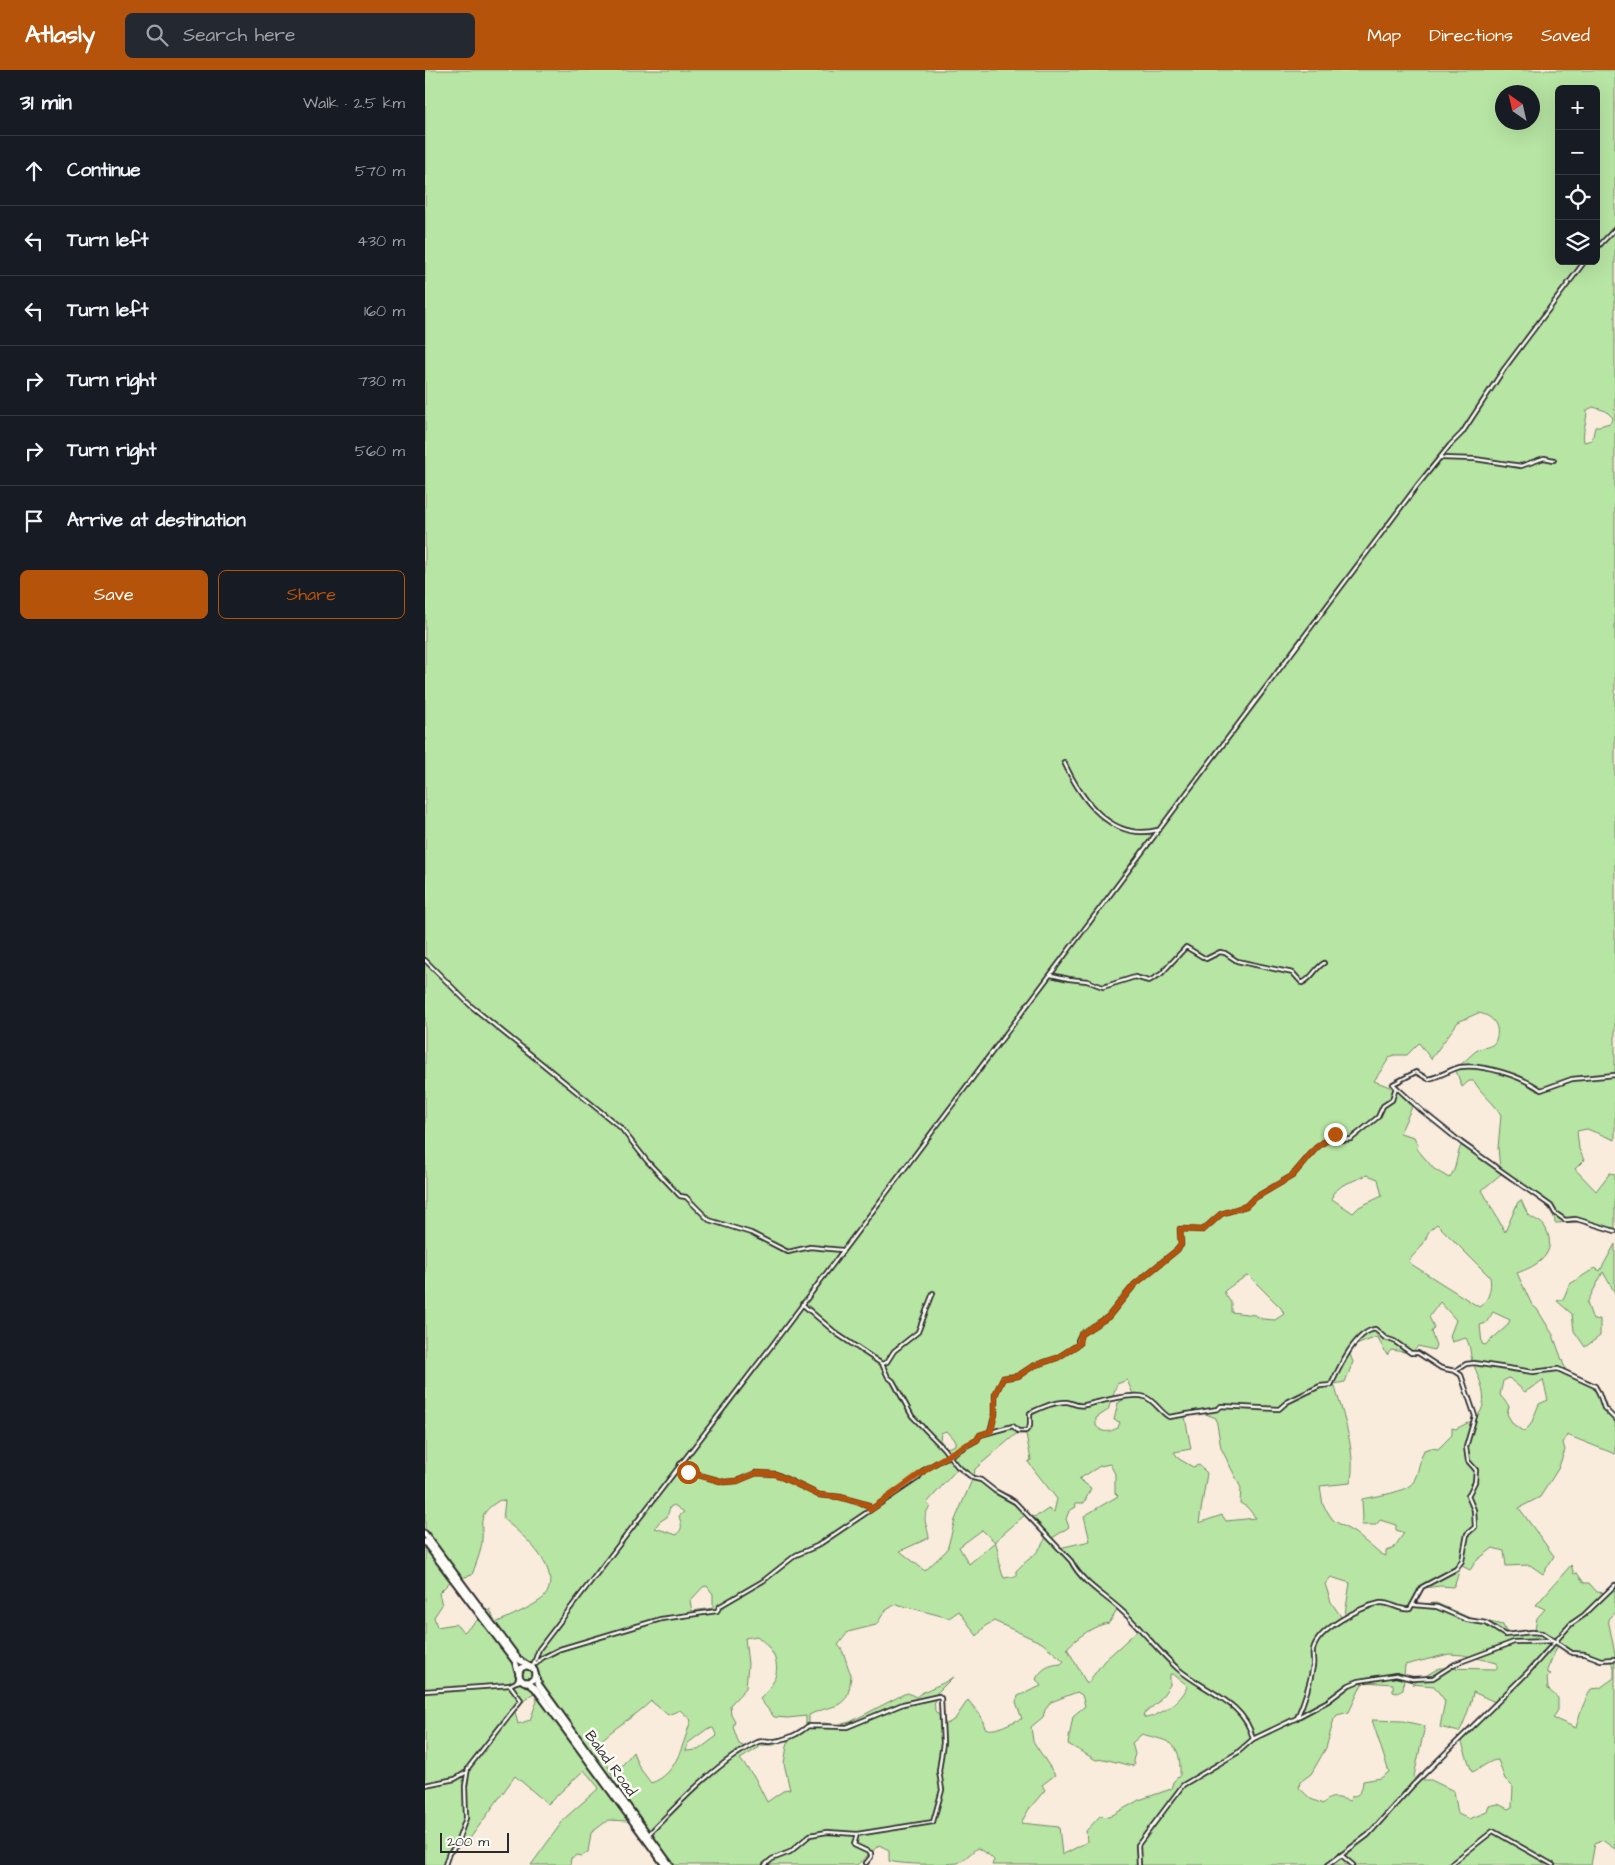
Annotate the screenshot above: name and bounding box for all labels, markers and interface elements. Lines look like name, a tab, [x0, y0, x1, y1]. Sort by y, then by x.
search box	[125, 13, 475, 58]
text: Atlasly	[25, 18, 95, 52]
icon: search	[143, 21, 171, 49]
text: Search here	[183, 22, 295, 49]
text: Map	[1367, 23, 1401, 48]
text: Directions	[1429, 23, 1513, 48]
text: Saved	[1541, 23, 1590, 48]
north arrow	[1495, 85, 1540, 130]
map controls	[1555, 85, 1600, 265]
button: +	[1555, 85, 1600, 130]
text: 31 min	[20, 88, 72, 117]
text: Walk · 2.5 km	[303, 92, 405, 114]
button: −	[1555, 130, 1600, 175]
icon: ahead	[20, 157, 48, 185]
text: Continue	[67, 157, 141, 184]
text: 570 m	[355, 160, 405, 182]
button: locate	[1555, 175, 1600, 220]
button: layers	[1555, 220, 1600, 265]
icon: left	[20, 227, 48, 255]
text: Turn left	[67, 227, 148, 254]
text: 430 m	[357, 230, 405, 252]
icon: left	[20, 297, 48, 325]
text: Turn left	[67, 297, 148, 324]
text: 160 m	[364, 300, 405, 322]
icon: right	[20, 367, 48, 395]
text: Turn right	[67, 367, 156, 394]
text: 730 m	[358, 370, 405, 392]
icon: right	[20, 437, 48, 465]
text: Turn right	[67, 437, 156, 464]
text: 560 m	[355, 440, 405, 462]
icon: arrive	[20, 507, 48, 535]
text: Arrive at destination	[67, 507, 246, 534]
button: Save	[20, 570, 208, 619]
button: Share	[218, 570, 405, 619]
route end	[1324, 1123, 1347, 1146]
route start	[677, 1461, 700, 1484]
street label: Balad Road	[580, 1726, 642, 1801]
scale bar	[440, 1830, 509, 1853]
text: 200 m	[447, 1832, 489, 1852]

